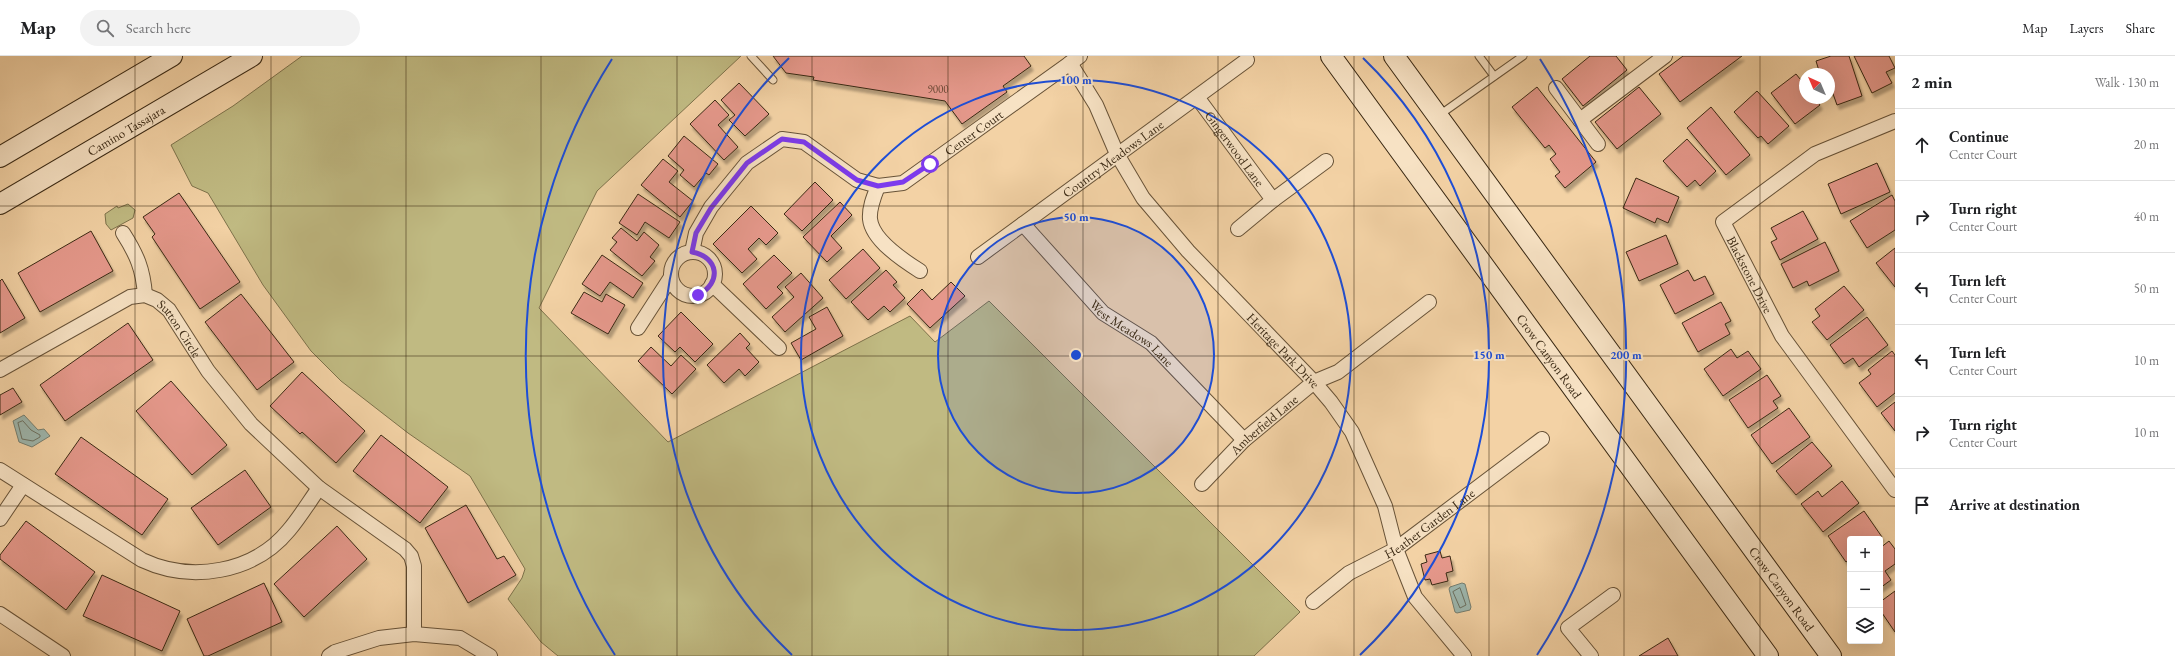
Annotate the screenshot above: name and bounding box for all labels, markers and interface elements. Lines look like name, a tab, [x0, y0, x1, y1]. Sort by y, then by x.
search box	[80, 10, 360, 46]
text: Map	[20, 15, 56, 40]
icon: search	[94, 17, 116, 39]
text: Search here	[126, 18, 191, 37]
text: Map	[2022, 19, 2047, 37]
text: Layers	[2069, 19, 2104, 37]
text: Share	[2126, 19, 2155, 37]
north arrow	[1799, 68, 1835, 104]
text: 2 min	[1911, 71, 1952, 93]
text: 100 m	[1060, 72, 1092, 88]
text: Walk · 130 m	[2095, 74, 2159, 91]
house number: 9000	[927, 82, 949, 96]
street label: Camino Tassajara	[84, 100, 169, 160]
street label: Center Court	[941, 106, 1006, 159]
street label: Gingerwood Lane	[1201, 107, 1269, 190]
street label: Country Meadows Lane	[1059, 116, 1167, 201]
text: Continue	[1949, 127, 2009, 146]
icon: ahead	[1911, 134, 1933, 156]
text: 20 m	[2134, 136, 2159, 153]
text: Center Court	[1949, 146, 2017, 163]
route start	[921, 155, 939, 173]
text: Turn right	[1949, 199, 2017, 218]
icon: right	[1911, 206, 1933, 228]
text: 40 m	[2134, 208, 2159, 225]
text: 50 m	[1063, 209, 1089, 225]
text: Center Court	[1949, 218, 2017, 235]
street label: Blackstone Drive	[1723, 233, 1777, 316]
text: Turn left	[1949, 271, 2006, 290]
icon: left	[1911, 278, 1933, 300]
text: 50 m	[2134, 280, 2159, 297]
route end	[689, 286, 707, 304]
text: Center Court	[1949, 290, 2017, 307]
street label: Sutton Circle	[154, 295, 206, 361]
street label: West Meadows Lane	[1086, 296, 1178, 370]
street label: Heritage Park Drive	[1243, 309, 1324, 391]
street label: Crow Canyon Road	[1513, 310, 1586, 402]
text: Turn left	[1949, 343, 2006, 362]
text: 150 m	[1473, 347, 1505, 363]
text: 200 m	[1610, 347, 1642, 363]
centre of rings	[1069, 348, 1083, 362]
icon: left	[1911, 350, 1933, 372]
text: 10 m	[2134, 352, 2159, 369]
text: Center Court	[1949, 362, 2017, 379]
street label: Amberfield Lane	[1226, 391, 1301, 459]
text: Turn right	[1949, 415, 2017, 434]
icon: right	[1911, 422, 1933, 444]
text: 10 m	[2134, 424, 2159, 441]
text: Center Court	[1949, 434, 2017, 451]
street label: Heather Garden Lane	[1381, 484, 1478, 562]
icon: arrive	[1911, 494, 1933, 516]
text: Arrive at destination	[1949, 495, 2080, 514]
map controls	[1847, 536, 1883, 644]
button: +	[1847, 536, 1883, 572]
street label: Crow Canyon Road	[1745, 543, 1819, 635]
button: −	[1847, 572, 1883, 608]
button: layers	[1847, 608, 1883, 644]

